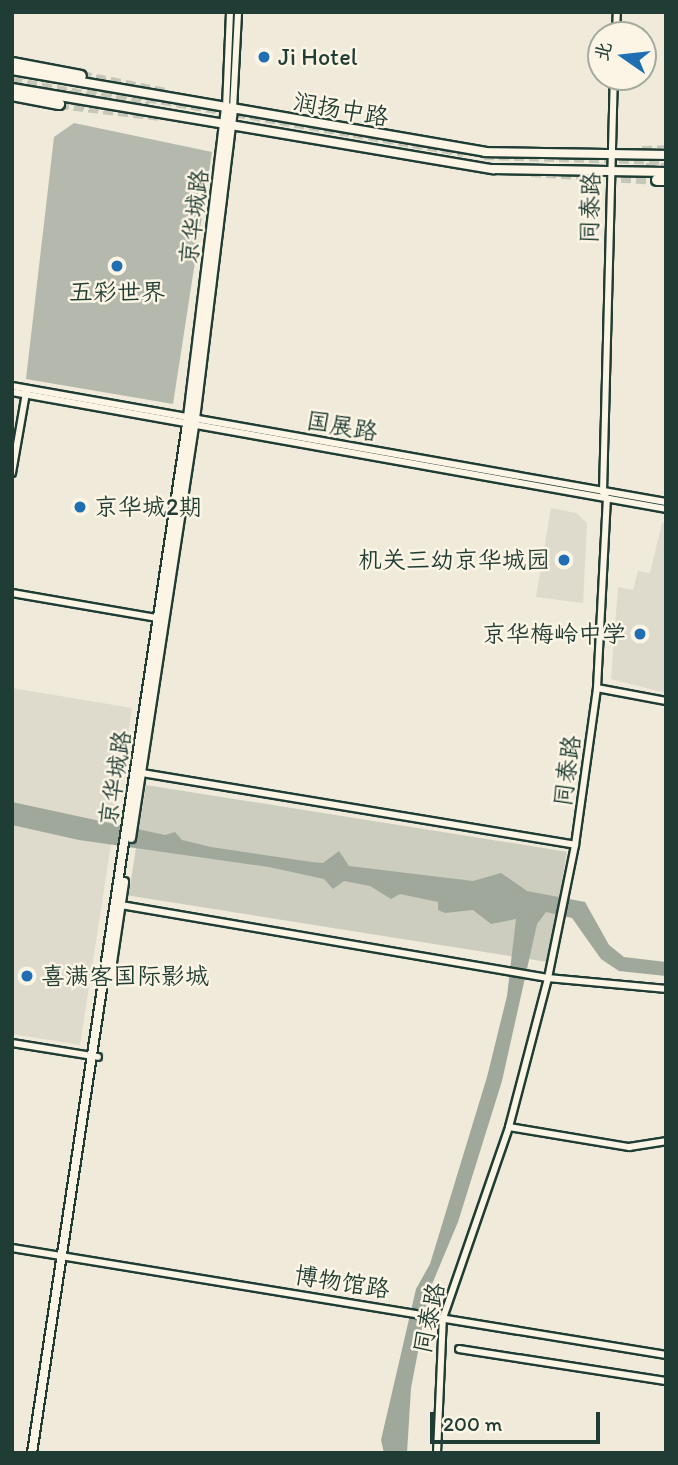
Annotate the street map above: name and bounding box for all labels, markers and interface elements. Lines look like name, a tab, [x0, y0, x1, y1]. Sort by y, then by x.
north arrow	[587, 21, 657, 91]
text: 北	[590, 39, 617, 63]
place label: Ji Hotel	[278, 43, 357, 71]
marker: Ji Hotel	[256, 49, 272, 65]
street label: 润扬中路	[291, 86, 391, 132]
street label: 京华城路	[174, 168, 214, 266]
street label: 同泰路	[574, 172, 606, 244]
marker: 五彩世界	[109, 258, 125, 274]
place label: 五彩世界	[69, 278, 165, 306]
street label: 国展路	[304, 406, 380, 446]
place label: 京华城2期	[94, 493, 203, 521]
marker: 京华城2期	[72, 499, 88, 515]
place label: 机关三幼京华城园	[358, 546, 550, 574]
marker: 机关三幼京华城园	[556, 552, 572, 568]
place label: 京华梅岭中学	[482, 620, 626, 648]
marker: 京华梅岭中学	[632, 626, 648, 642]
street label: 京华城路	[93, 728, 137, 828]
street label: 同泰路	[548, 733, 586, 809]
place label: 喜满客国际影城	[41, 962, 209, 990]
marker: 喜满客国际影城	[19, 968, 35, 984]
street label: 博物馆路	[292, 1260, 392, 1304]
street label: 同泰路	[407, 1280, 451, 1356]
scale bar	[433, 1398, 603, 1442]
text: 200 m	[443, 1411, 502, 1436]

